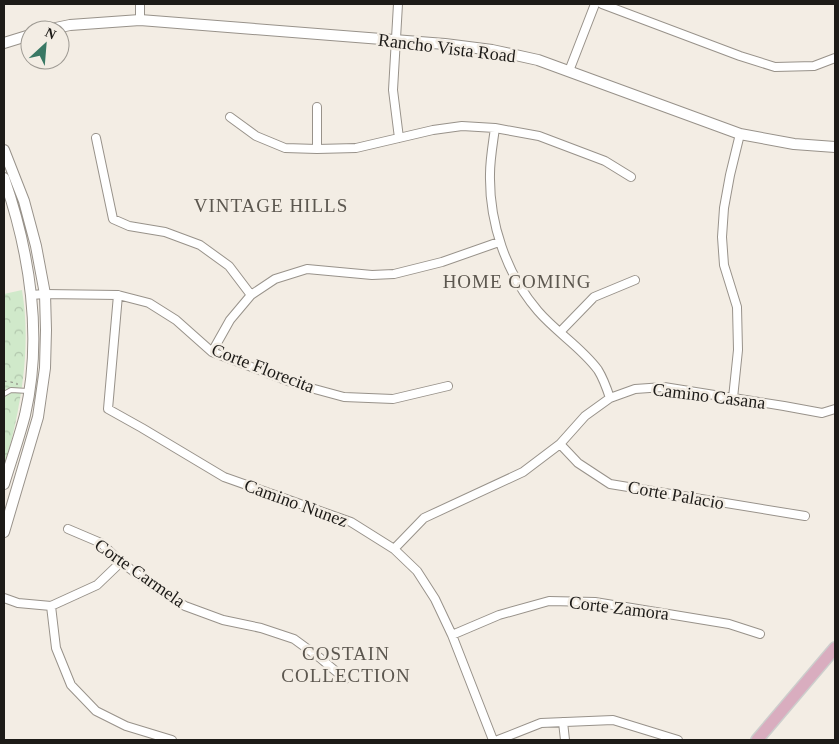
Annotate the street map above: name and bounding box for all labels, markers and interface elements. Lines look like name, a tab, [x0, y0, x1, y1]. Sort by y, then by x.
north arrow	[20, 20, 70, 70]
text: N	[43, 25, 58, 43]
street label: Rancho Vista Road	[377, 30, 517, 66]
district label: VINTAGE HILLS	[194, 195, 348, 216]
district label: HOME COMING	[443, 271, 591, 292]
street label: Corte Florecita	[209, 339, 317, 397]
street label: Camino Casana	[651, 379, 767, 413]
street label: Camino Nunez	[242, 475, 350, 531]
street label: Corte Palacio	[626, 477, 726, 513]
street label: Corte Carmela	[91, 535, 189, 611]
street label: Corte Zamora	[568, 592, 670, 624]
district label: COSTAIN COLLECTION	[281, 643, 411, 686]

